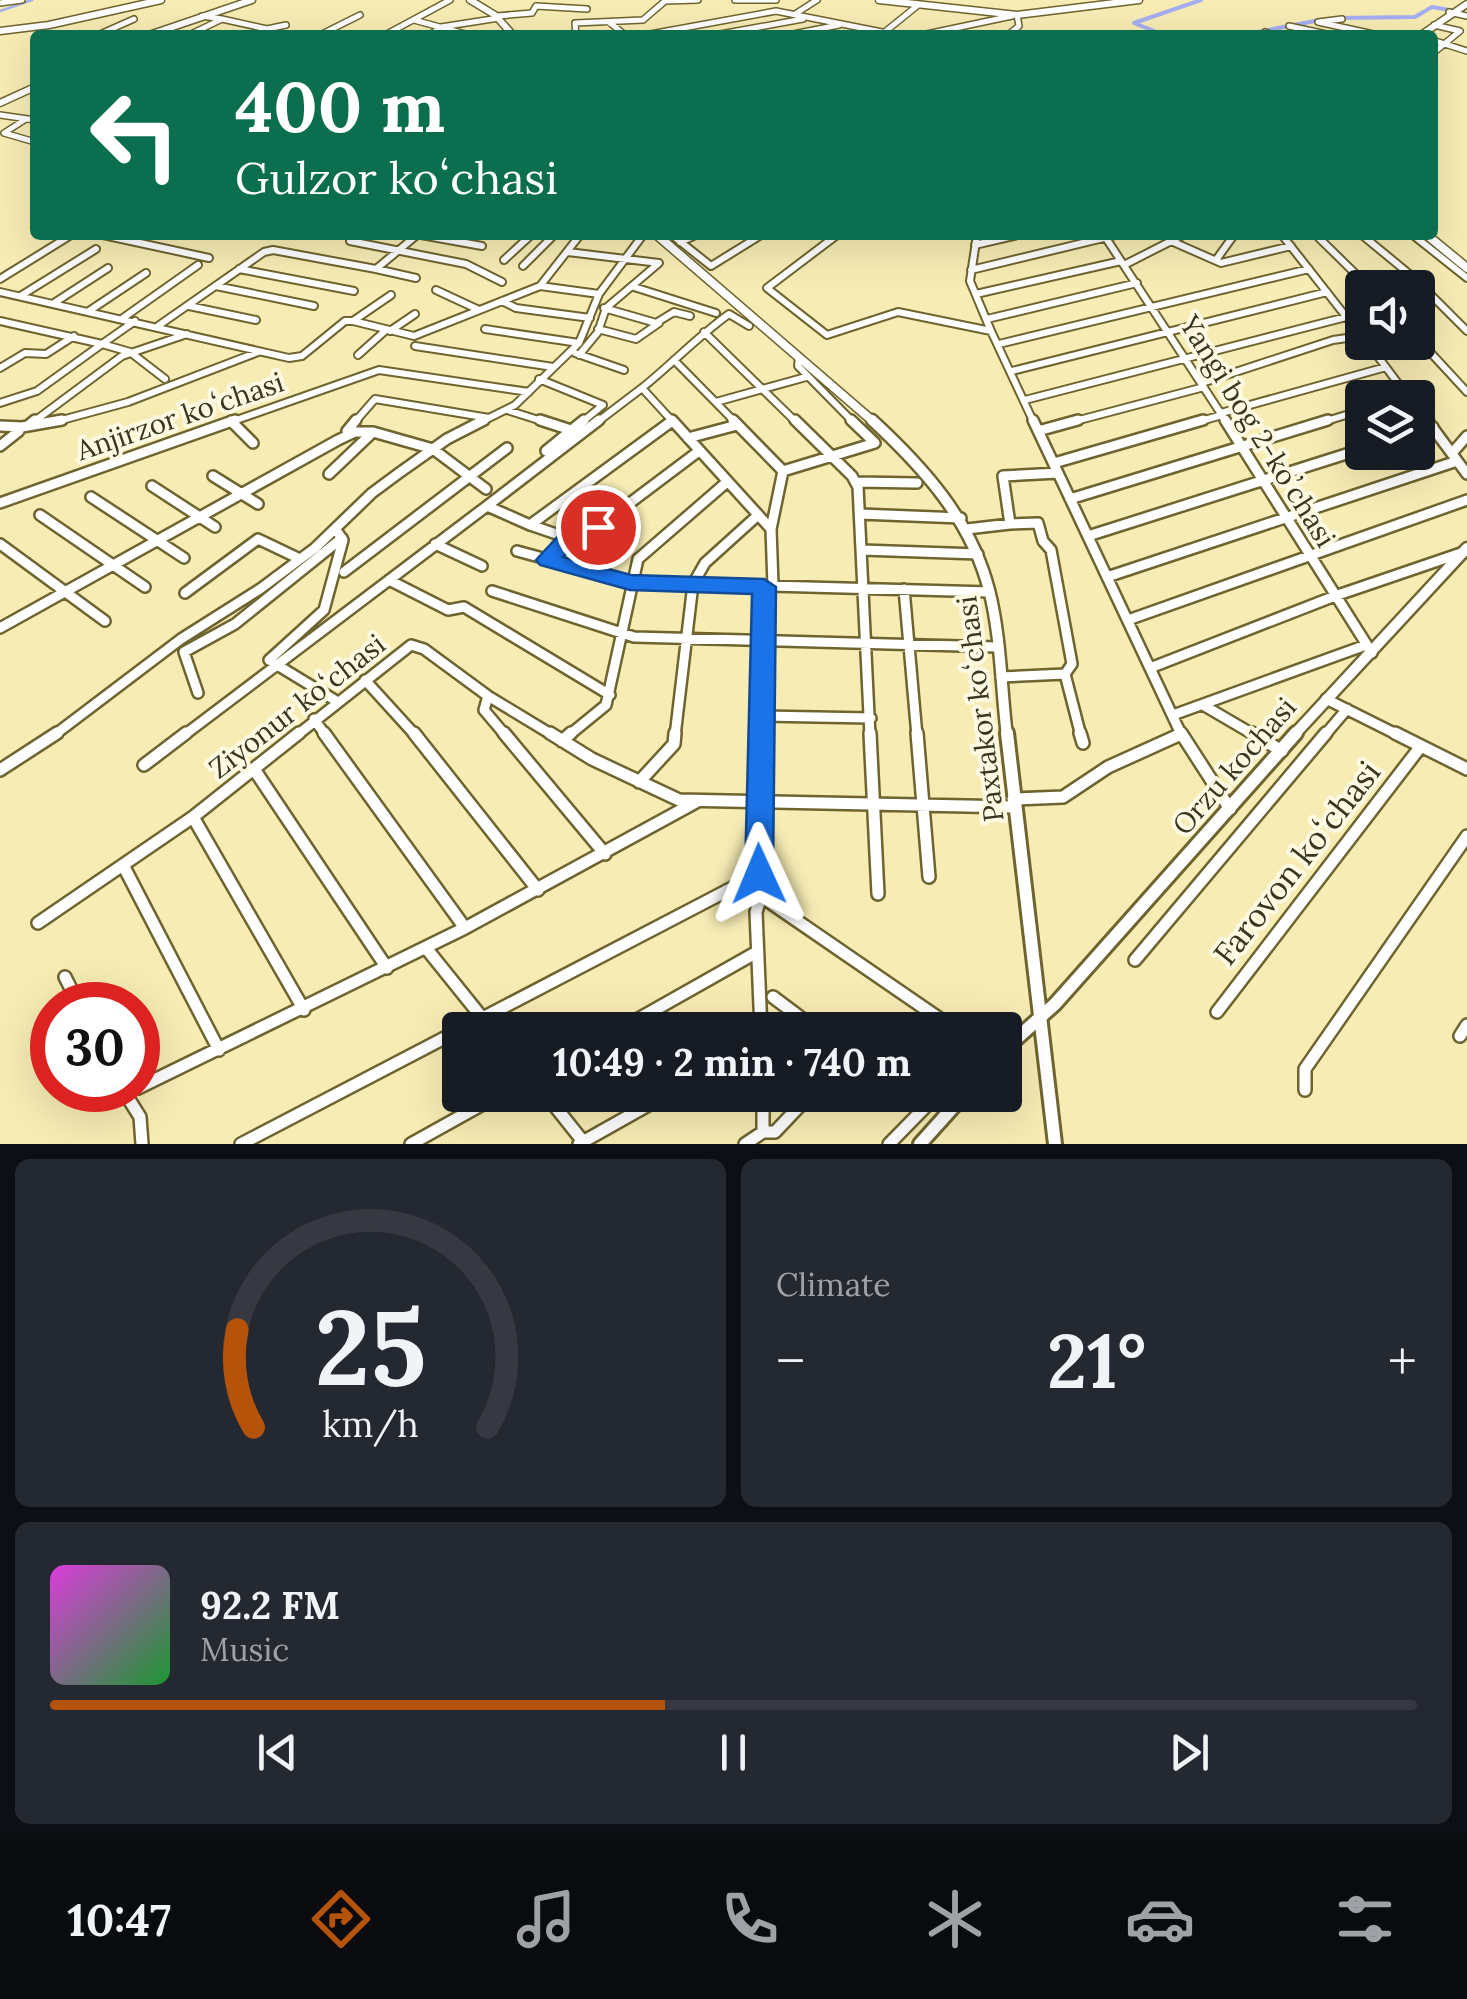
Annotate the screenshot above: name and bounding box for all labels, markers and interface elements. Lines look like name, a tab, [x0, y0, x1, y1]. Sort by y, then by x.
text: 400 m	[235, 62, 445, 151]
icon: left	[70, 70, 200, 200]
text: Gulzor koʻchasi	[235, 149, 558, 206]
map controls	[1345, 270, 1435, 470]
button: sound	[1345, 270, 1435, 360]
street label: Yangi bog 2-koʼchasi	[1172, 308, 1344, 554]
street label: Anjirzor koʻchasi	[71, 364, 288, 469]
button: layers	[1345, 380, 1435, 470]
pin	[556, 485, 641, 570]
icon: arrive	[571, 500, 626, 555]
street label: Paxtakor koʻchasi	[948, 594, 1012, 824]
street label: Ziyonur koʻchasi	[202, 626, 392, 786]
street label: Orzu kochasi	[1164, 690, 1304, 842]
street label: Farovon koʻchasi	[1204, 752, 1389, 973]
position arrow	[707, 822, 811, 926]
speed limit sign: 30	[30, 982, 160, 1112]
text: 10:49 · 2 min · 740 m	[553, 1038, 911, 1086]
text: Climate	[776, 1264, 891, 1305]
text: 25	[315, 1280, 426, 1413]
text: 21°	[1047, 1313, 1146, 1409]
text: −	[776, 1326, 805, 1396]
text: +	[1388, 1326, 1417, 1396]
text: km/h	[322, 1401, 419, 1447]
text: 92.2 FM	[200, 1581, 340, 1629]
text: Music	[200, 1629, 289, 1670]
icon: previous	[250, 1725, 305, 1780]
icon: pause	[706, 1725, 761, 1780]
icon: next	[1162, 1725, 1217, 1780]
icon: directions	[306, 1884, 376, 1954]
icon: music	[511, 1884, 581, 1954]
icon: phone	[715, 1884, 785, 1954]
icon: climate	[920, 1884, 990, 1954]
icon: car	[1125, 1884, 1195, 1954]
icon: filters	[1330, 1884, 1400, 1954]
text: 10:47	[67, 1891, 171, 1948]

